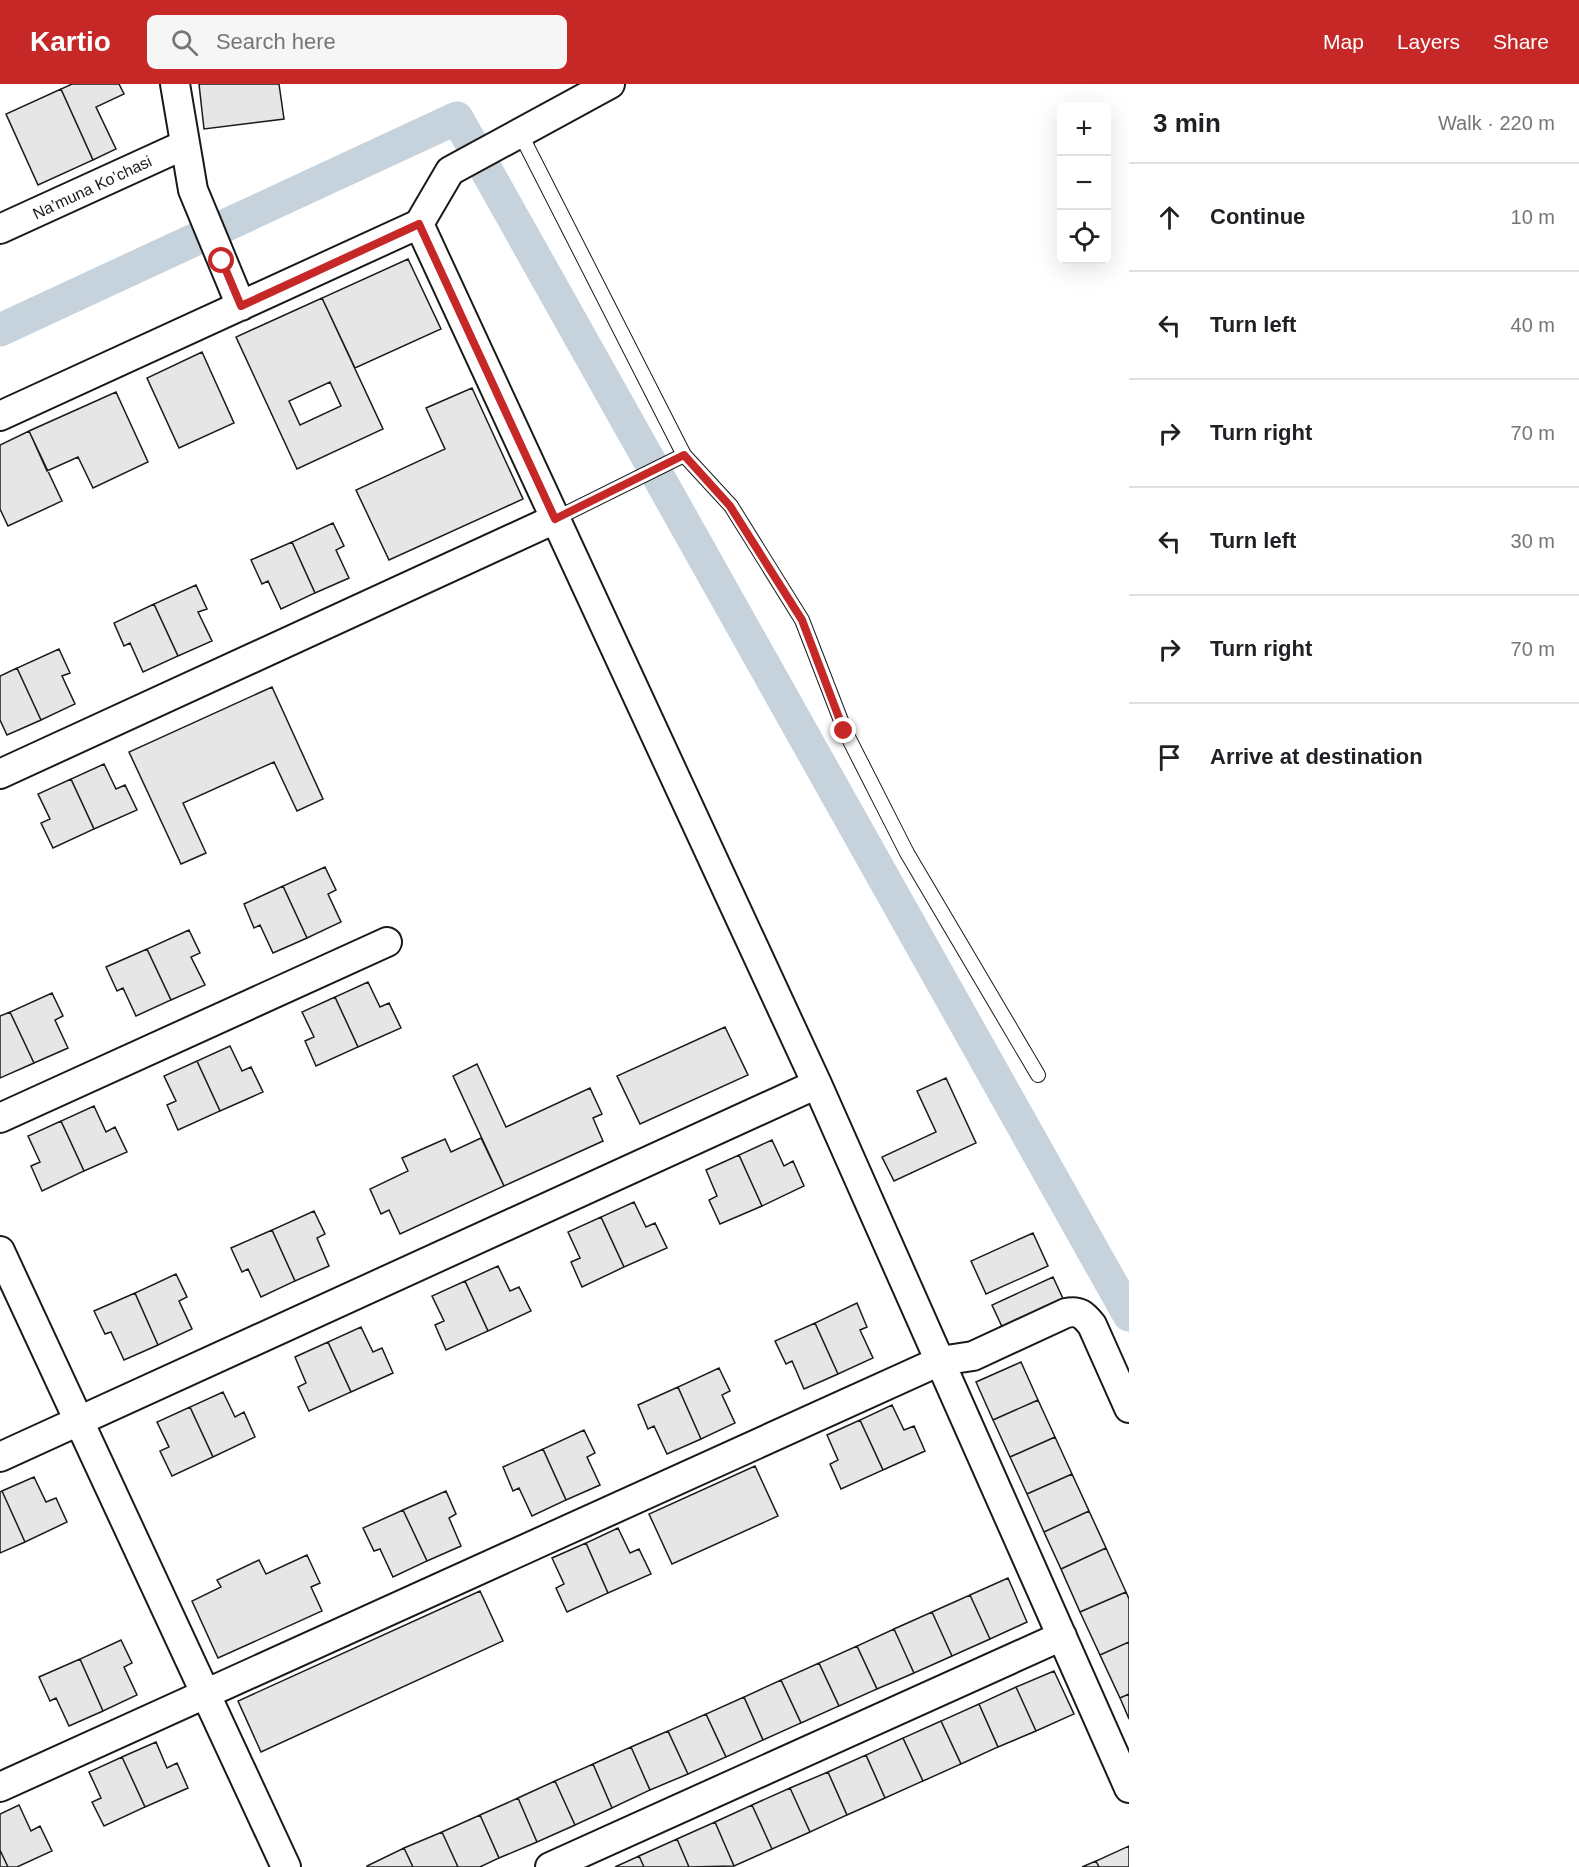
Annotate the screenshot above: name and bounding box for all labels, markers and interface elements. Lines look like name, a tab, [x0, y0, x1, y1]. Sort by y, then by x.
search box	[147, 15, 567, 69]
text: Kartio	[30, 26, 111, 57]
icon: search	[168, 26, 201, 59]
text: Search here	[216, 29, 336, 54]
text: Map	[1323, 30, 1364, 53]
text: Layers	[1397, 30, 1460, 53]
text: Share	[1493, 30, 1549, 53]
map controls	[1057, 102, 1111, 264]
button: +	[1057, 102, 1111, 156]
text: 3 min	[1153, 108, 1221, 138]
text: Walk · 220 m	[1438, 112, 1555, 134]
street label: Na’muna Ko’chasi	[30, 153, 154, 222]
button: −	[1057, 156, 1111, 210]
icon: ahead	[1153, 201, 1186, 234]
text: Continue	[1210, 204, 1305, 229]
text: 10 m	[1511, 206, 1555, 228]
button: locate	[1057, 210, 1111, 264]
route start	[208, 247, 234, 273]
icon: left	[1153, 309, 1186, 342]
text: Turn left	[1210, 312, 1296, 337]
text: 40 m	[1511, 314, 1555, 336]
icon: right	[1153, 417, 1186, 450]
text: Turn right	[1210, 420, 1312, 445]
text: 70 m	[1511, 422, 1555, 444]
icon: left	[1153, 525, 1186, 558]
text: Turn left	[1210, 528, 1296, 553]
text: 30 m	[1511, 530, 1555, 552]
icon: right	[1153, 633, 1186, 666]
text: Turn right	[1210, 636, 1312, 661]
text: 70 m	[1511, 638, 1555, 660]
route end	[830, 717, 856, 743]
icon: arrive	[1153, 741, 1186, 774]
text: Arrive at destination	[1210, 744, 1423, 769]

